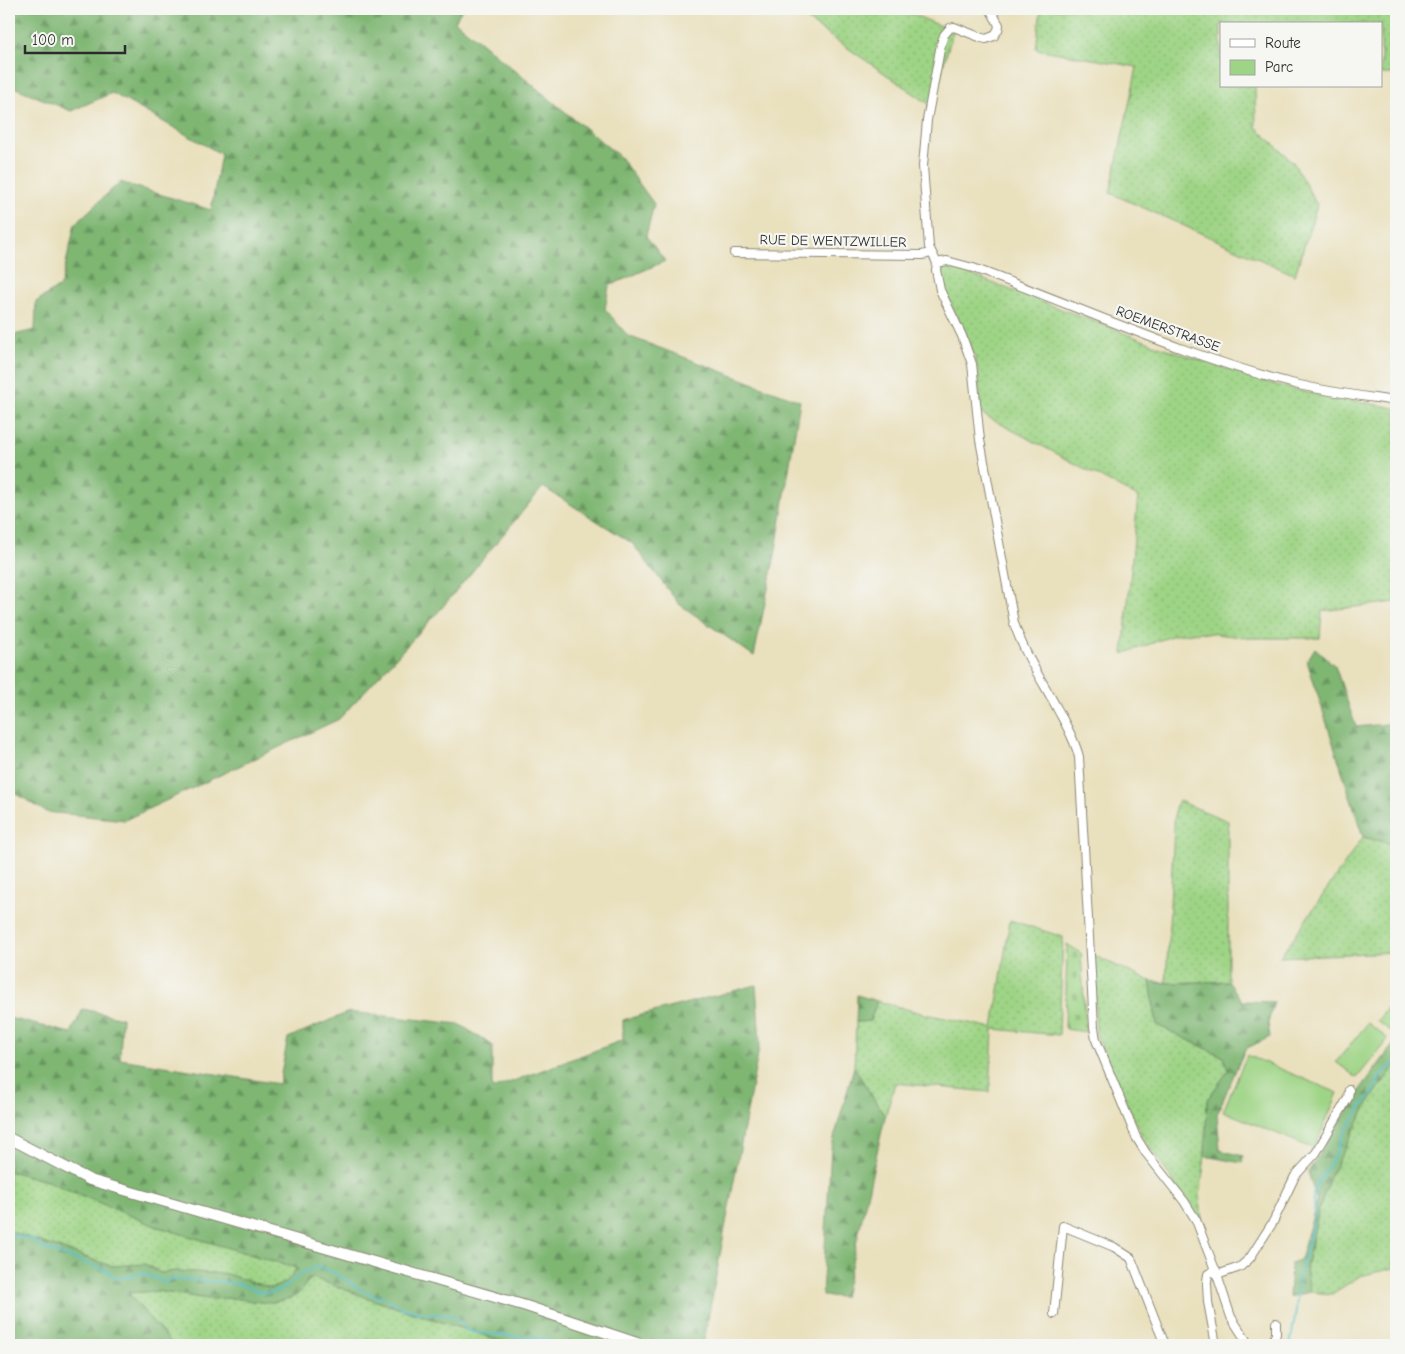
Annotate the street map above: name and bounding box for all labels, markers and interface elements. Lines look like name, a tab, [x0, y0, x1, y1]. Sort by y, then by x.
scale bar	[25, 22, 125, 54]
legend	[1220, 22, 1382, 88]
text: 100 m	[32, 31, 74, 49]
text: Route	[1265, 34, 1301, 52]
text: Parc	[1265, 58, 1293, 76]
street label: RUE DE WENTZWILLER	[759, 231, 907, 251]
street label: ROEMERSTRASSE	[1114, 302, 1222, 356]

